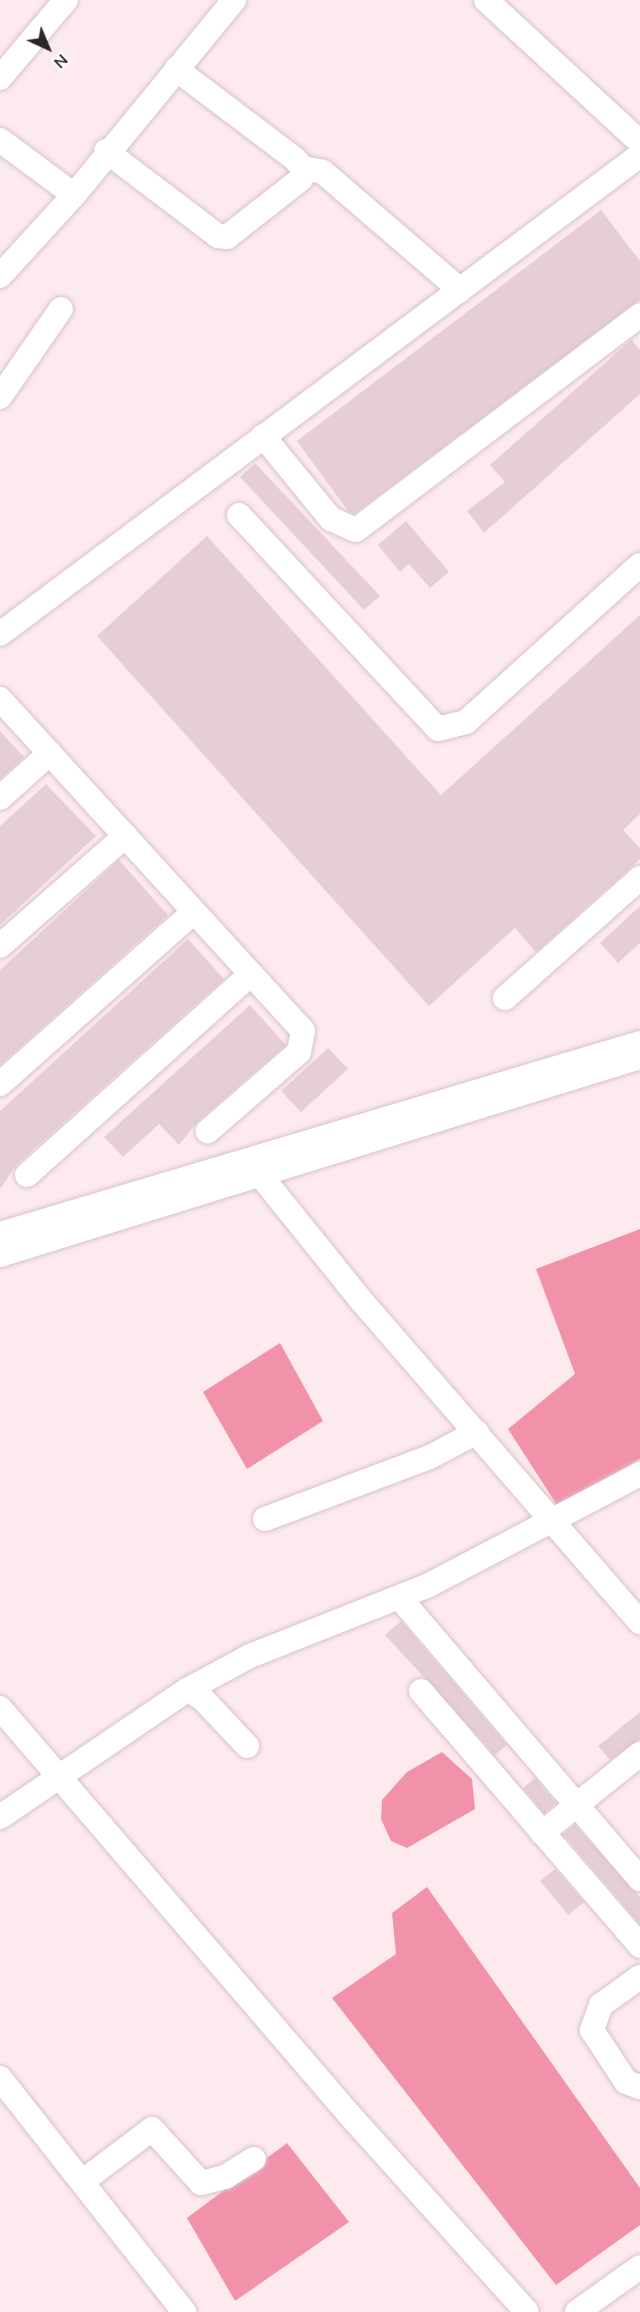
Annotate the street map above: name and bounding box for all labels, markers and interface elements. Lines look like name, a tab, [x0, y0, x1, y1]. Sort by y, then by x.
north arrow	[18, 18, 78, 78]
text: N	[49, 49, 72, 73]

